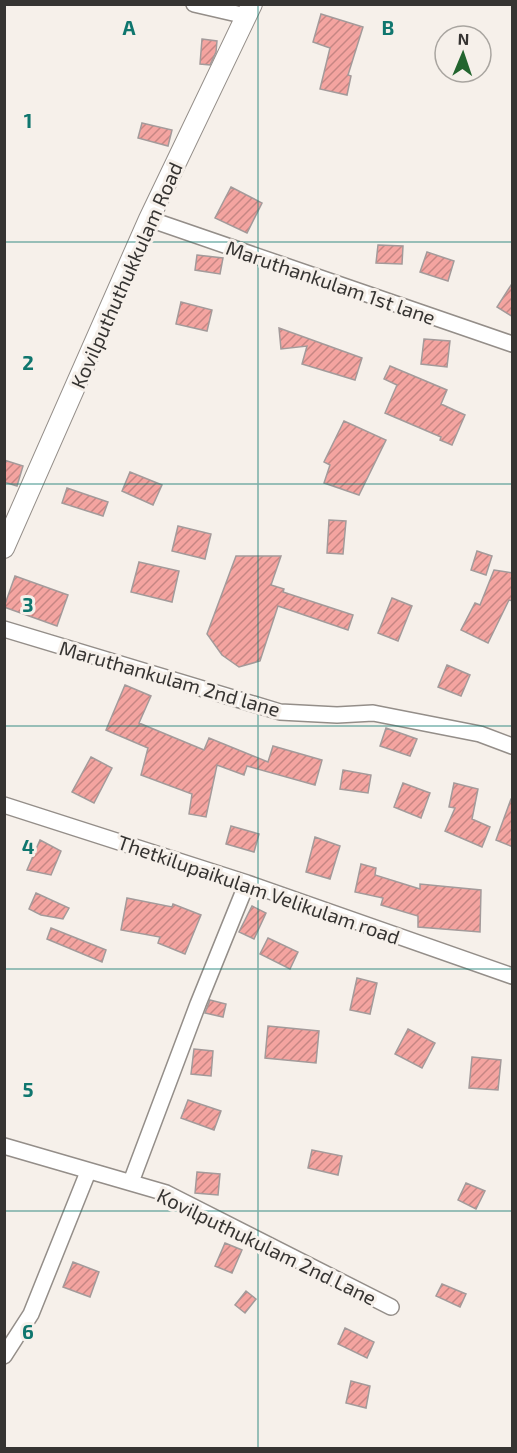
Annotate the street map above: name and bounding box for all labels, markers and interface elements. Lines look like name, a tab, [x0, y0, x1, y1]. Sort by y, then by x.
text: A	[122, 15, 136, 39]
text: B	[382, 15, 394, 39]
north arrow	[433, 24, 493, 84]
text: N	[457, 29, 470, 48]
text: 1	[24, 108, 32, 132]
street label: Kovilputhuthukkulam Road	[65, 158, 187, 392]
street label: Maruthankulam 1st lane	[223, 235, 439, 329]
text: 2	[22, 350, 34, 374]
text: 3	[22, 592, 34, 616]
street label: Maruthankulam 2nd lane	[57, 635, 283, 721]
street label: Thetkilupaikulam Velikulam road	[115, 829, 403, 949]
text: 4	[22, 834, 35, 858]
text: 5	[22, 1077, 34, 1101]
street label: Kovilputhukulam 2nd Lane	[154, 1182, 380, 1310]
text: 6	[22, 1319, 34, 1343]

